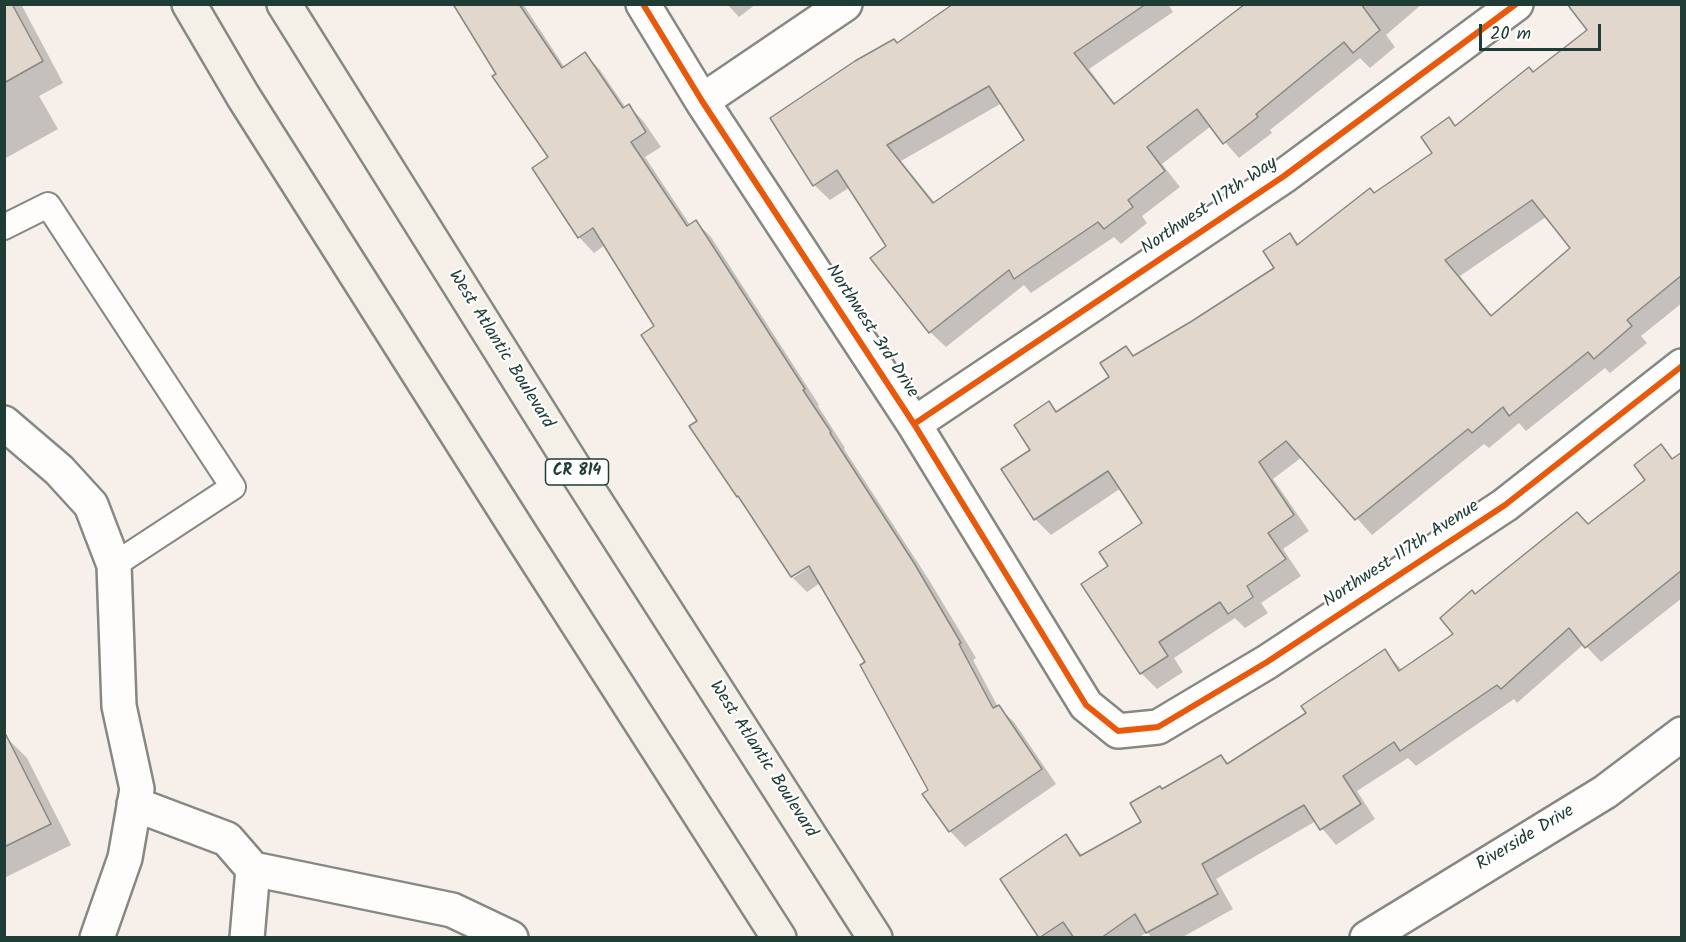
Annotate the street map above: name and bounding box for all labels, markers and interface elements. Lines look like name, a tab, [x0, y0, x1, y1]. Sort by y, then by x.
scale bar	[1482, 12, 1604, 50]
text: 20 m	[1490, 20, 1531, 49]
street label: Northwest 117th Way	[1138, 153, 1282, 261]
street label: Northwest 3rd Drive	[820, 261, 922, 403]
street label: West Atlantic Boulevard	[442, 267, 558, 433]
road number: CR 814	[546, 459, 608, 485]
street label: Northwest 117th Avenue	[1320, 497, 1484, 613]
street label: West Atlantic Boulevard	[703, 678, 821, 842]
street label: Riverside Drive	[1473, 801, 1579, 877]

